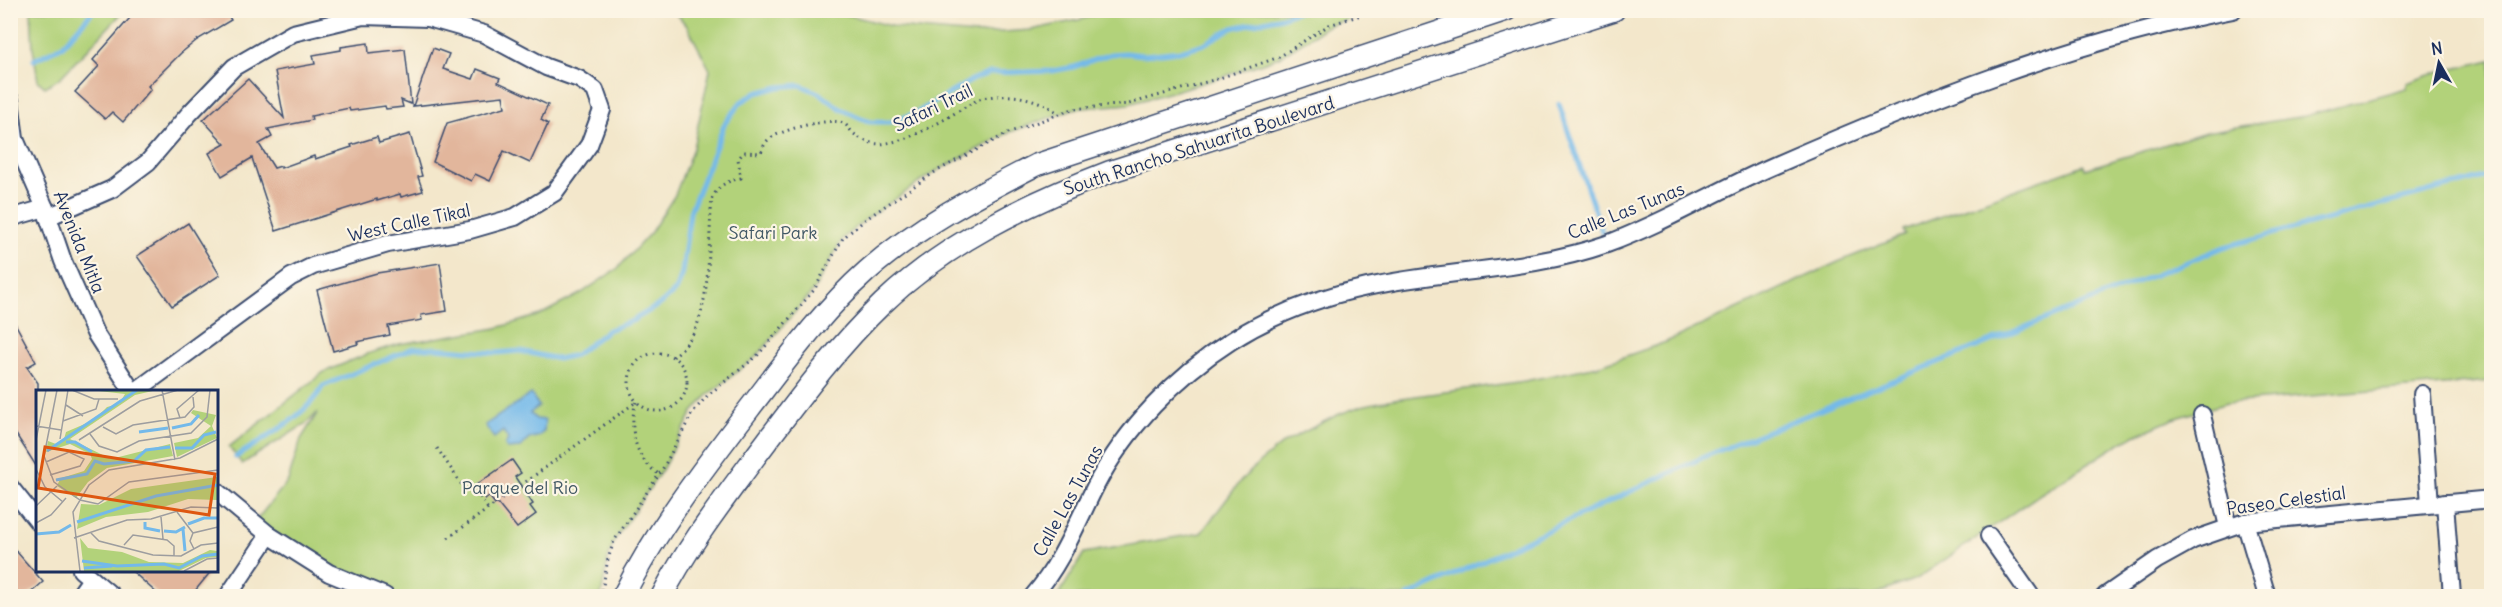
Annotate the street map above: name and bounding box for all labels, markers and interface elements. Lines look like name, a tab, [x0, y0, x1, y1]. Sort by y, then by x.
north arrow	[2409, 33, 2469, 93]
text: N	[2430, 37, 2444, 59]
street label: Safari Trail	[889, 78, 976, 137]
street label: South Rancho Sahuarita Boulevard	[1060, 91, 1338, 200]
street label: Calle Las Tunas	[1564, 177, 1688, 244]
street label: Avenida Mitla	[48, 187, 110, 296]
street label: West Calle Tikal	[345, 198, 472, 247]
park label: Safari Park	[728, 221, 818, 244]
inset map	[36, 390, 218, 571]
street label: Calle Las Tunas	[1027, 441, 1108, 561]
park label: Parque del Rio	[462, 476, 578, 499]
street label: Paseo Celestial	[2225, 481, 2347, 520]

